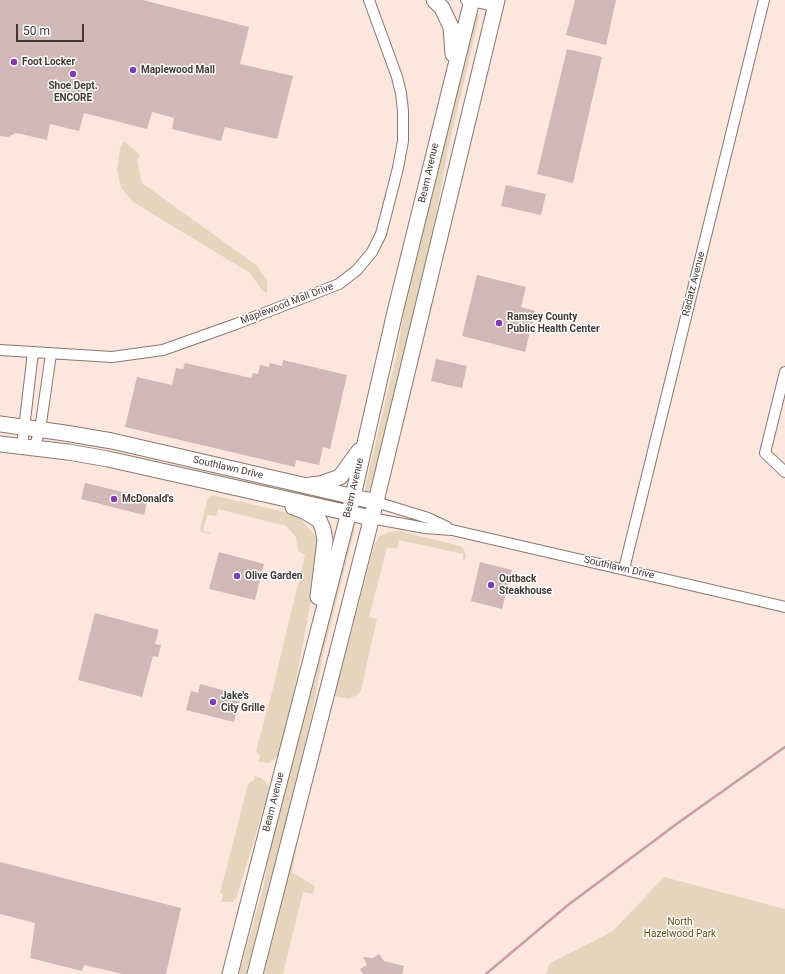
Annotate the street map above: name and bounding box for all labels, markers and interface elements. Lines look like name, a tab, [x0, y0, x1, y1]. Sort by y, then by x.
scale bar	[18, 16, 86, 42]
text: 50 m	[23, 24, 50, 38]
place label: Foot Locker	[22, 56, 75, 68]
marker: Foot Locker	[9, 57, 19, 67]
place label: Maplewood Mall	[141, 64, 215, 76]
marker: Maplewood Mall	[128, 65, 138, 75]
marker: Shoe Dept. ENCORE	[68, 69, 78, 79]
place label: Shoe Dept. ENCORE	[48, 80, 98, 104]
street label: Beam Avenue	[416, 142, 442, 204]
street label: Radatz Avenue	[680, 250, 708, 318]
street label: Maplewood Mall Drive	[239, 281, 335, 327]
place label: Ramsey County Public Health Center	[507, 311, 600, 334]
marker: Ramsey County Public Health Center	[494, 318, 504, 328]
street label: Southlawn Drive	[192, 454, 264, 482]
street label: Beam Avenue	[341, 457, 367, 519]
place label: McDonald's	[122, 493, 174, 505]
marker: McDonald's	[109, 494, 119, 504]
street label: Southlawn Drive	[583, 554, 655, 582]
place label: Olive Garden	[245, 570, 302, 582]
marker: Olive Garden	[232, 571, 242, 581]
place label: Outback Steakhouse	[499, 573, 552, 596]
marker: Outback Steakhouse	[486, 580, 496, 590]
place label: Jake's City Grille	[221, 690, 265, 714]
marker: Jake's City Grille	[208, 697, 218, 707]
street label: Beam Avenue	[261, 771, 287, 833]
park label: North Hazelwood Park	[644, 916, 716, 940]

